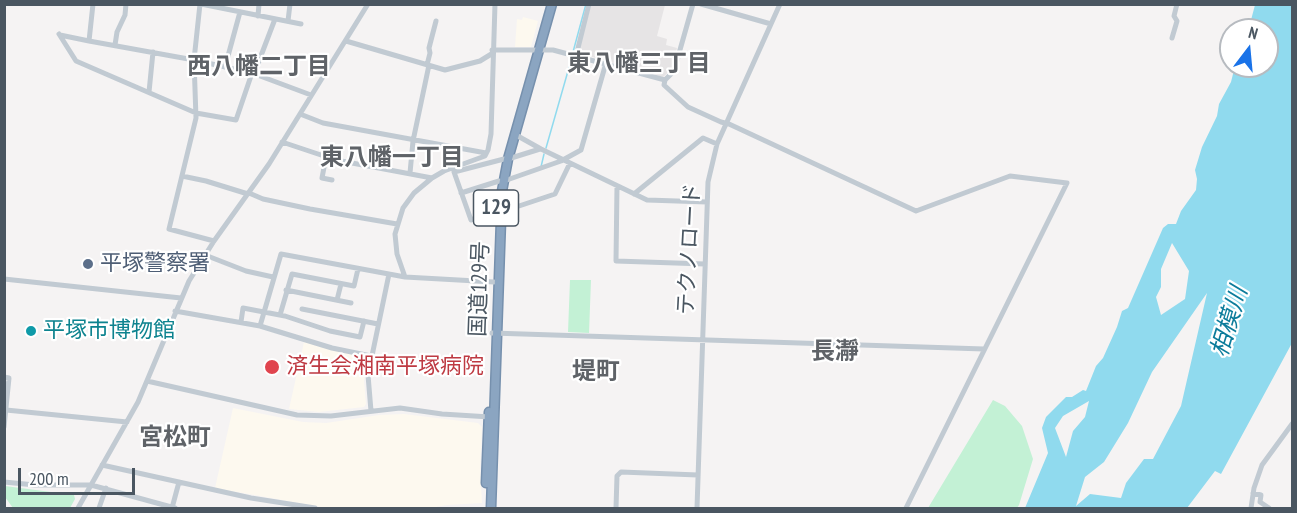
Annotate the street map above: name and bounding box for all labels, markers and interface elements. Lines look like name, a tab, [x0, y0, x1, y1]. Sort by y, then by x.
north arrow	[1219, 18, 1279, 78]
text: N	[1246, 22, 1260, 43]
district label: 東八幡三丁目	[567, 50, 711, 78]
district label: 西八幡二丁目	[187, 53, 331, 81]
district label: 東八幡一丁目	[320, 144, 464, 172]
street label: テクノロード	[673, 182, 707, 316]
road number: 129	[474, 190, 518, 226]
street label: 国道129号	[465, 241, 495, 337]
place label: 平塚警察署	[100, 251, 210, 277]
marker: 平塚警察署	[81, 257, 95, 271]
water label: 相模川	[1206, 283, 1254, 361]
place label: 平塚市博物館	[43, 318, 175, 344]
marker: 平塚市博物館	[24, 324, 38, 338]
district label: 長瀞	[811, 338, 859, 366]
place label: 済生会湘南平塚病院	[286, 354, 484, 380]
marker: 済生会湘南平塚病院	[263, 358, 281, 376]
district label: 堤町	[572, 358, 620, 386]
district label: 宮松町	[139, 424, 211, 452]
scale bar	[21, 456, 138, 494]
text: 200 m	[29, 467, 69, 490]

